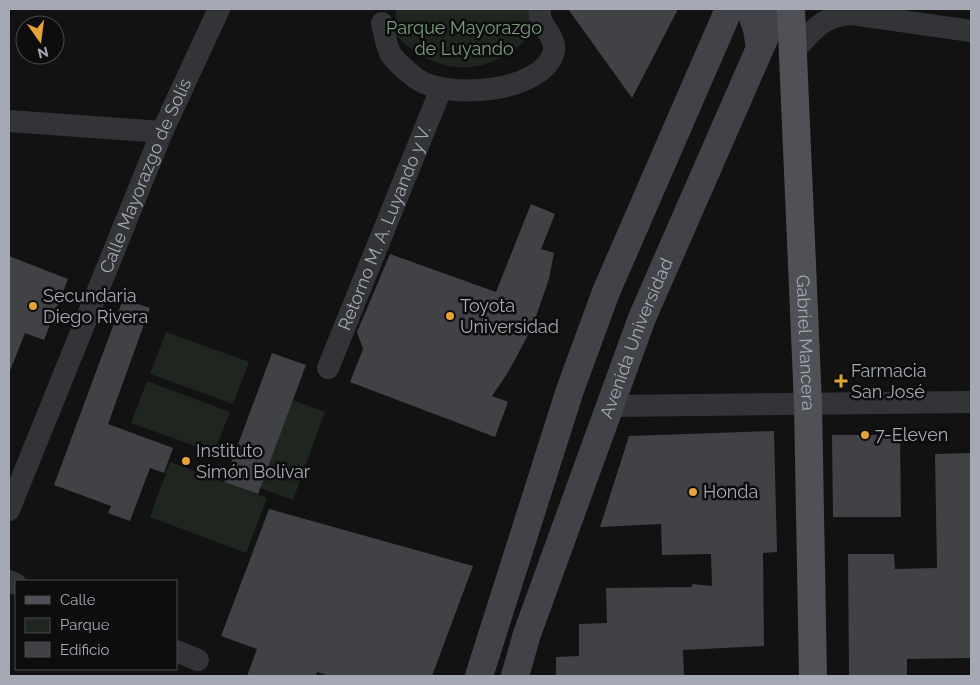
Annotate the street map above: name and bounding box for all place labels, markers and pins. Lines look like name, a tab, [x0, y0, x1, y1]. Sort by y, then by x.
place label: Secundaria Diego Rivera	[43, 285, 148, 327]
place label: Toyota Universidad	[460, 295, 559, 337]
marker: Secundaria Diego Rivera	[27, 300, 39, 312]
marker: Toyota Universidad	[444, 310, 456, 322]
place label: Farmacia San José	[851, 360, 927, 402]
marker: Farmacia San José	[835, 375, 847, 387]
place label: 7-Eleven	[875, 424, 948, 445]
marker: 7-Eleven	[859, 429, 871, 441]
place label: Instituto Simón Bolívar	[196, 440, 311, 482]
marker: Instituto Simón Bolívar	[180, 455, 192, 467]
place label: Honda	[703, 481, 758, 502]
marker: Honda	[687, 486, 699, 498]

